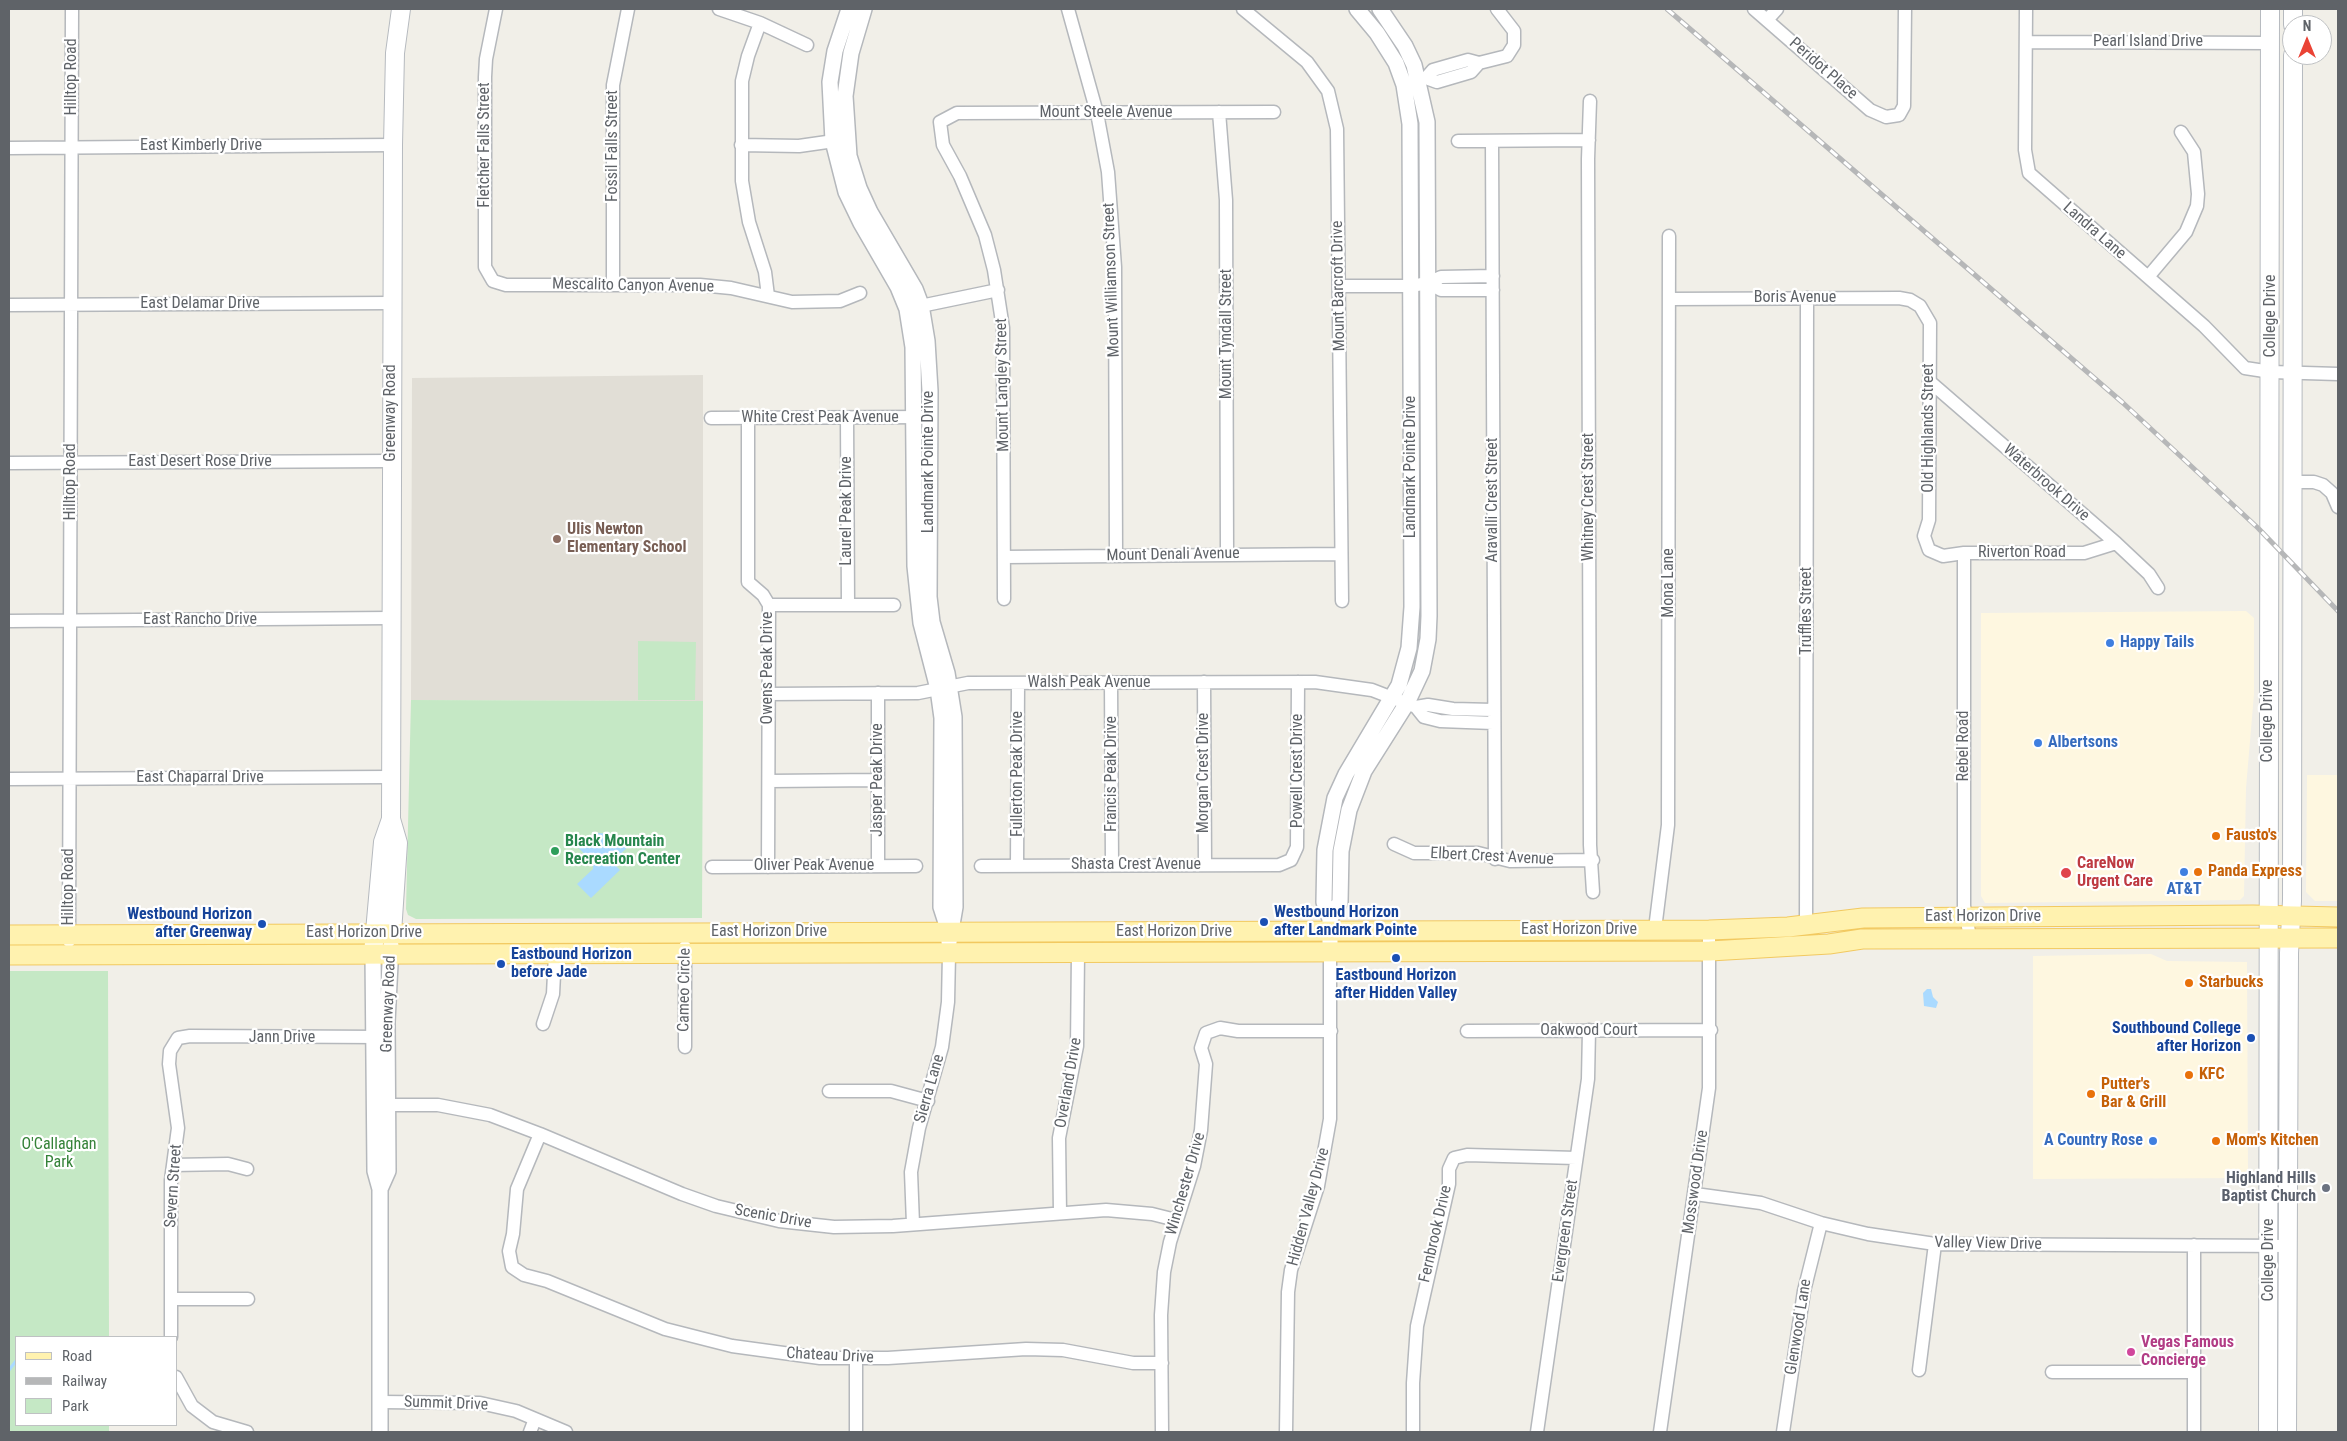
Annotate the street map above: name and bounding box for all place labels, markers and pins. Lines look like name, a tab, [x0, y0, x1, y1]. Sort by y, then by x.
place label: Ulis Newton Elementary School	[567, 520, 686, 558]
marker: Ulis Newton Elementary School	[551, 533, 563, 545]
place label: Happy Tails	[2120, 633, 2194, 653]
marker: Happy Tails	[2104, 637, 2116, 649]
place label: Albertsons	[2048, 733, 2118, 753]
marker: Albertsons	[2032, 737, 2044, 749]
place label: Fausto's	[2226, 826, 2277, 846]
marker: Fausto's	[2210, 830, 2222, 842]
place label: Black Mountain Recreation Center	[565, 832, 680, 870]
marker: Black Mountain Recreation Center	[549, 845, 561, 857]
place label: CareNow Urgent Care	[2077, 854, 2153, 892]
place label: Panda Express	[2208, 862, 2302, 882]
marker: CareNow Urgent Care	[2059, 866, 2073, 880]
marker: AT&T	[2178, 866, 2190, 878]
marker: Panda Express	[2192, 866, 2204, 878]
place label: AT&T	[2166, 880, 2202, 900]
place label: Westbound Horizon after Landmark Pointe	[1274, 903, 1417, 941]
place label: Westbound Horizon after Greenway	[127, 905, 252, 943]
marker: Westbound Horizon after Landmark Pointe	[1258, 916, 1270, 928]
marker: Westbound Horizon after Greenway	[256, 918, 268, 930]
place label: Eastbound Horizon before Jade	[511, 945, 632, 983]
marker: Eastbound Horizon after Hidden Valley	[1390, 952, 1402, 964]
marker: Eastbound Horizon before Jade	[495, 958, 507, 970]
place label: Eastbound Horizon after Hidden Valley	[1335, 966, 1457, 1004]
place label: Starbucks	[2199, 973, 2263, 993]
marker: Starbucks	[2183, 977, 2195, 989]
place label: Southbound College after Horizon	[2112, 1019, 2241, 1057]
marker: Southbound College after Horizon	[2245, 1032, 2257, 1044]
place label: KFC	[2199, 1065, 2225, 1085]
marker: KFC	[2183, 1069, 2195, 1081]
place label: Putter's Bar & Grill	[2101, 1075, 2166, 1113]
marker: Putter's Bar & Grill	[2085, 1088, 2097, 1100]
place label: A Country Rose	[2044, 1131, 2143, 1151]
place label: Mom's Kitchen	[2226, 1131, 2319, 1151]
marker: A Country Rose	[2147, 1135, 2159, 1147]
marker: Mom's Kitchen	[2210, 1135, 2222, 1147]
place label: Highland Hills Baptist Church	[2222, 1169, 2316, 1207]
marker: Highland Hills Baptist Church	[2320, 1182, 2332, 1194]
place label: Vegas Famous Concierge	[2141, 1333, 2234, 1371]
marker: Vegas Famous Concierge	[2125, 1346, 2137, 1358]

